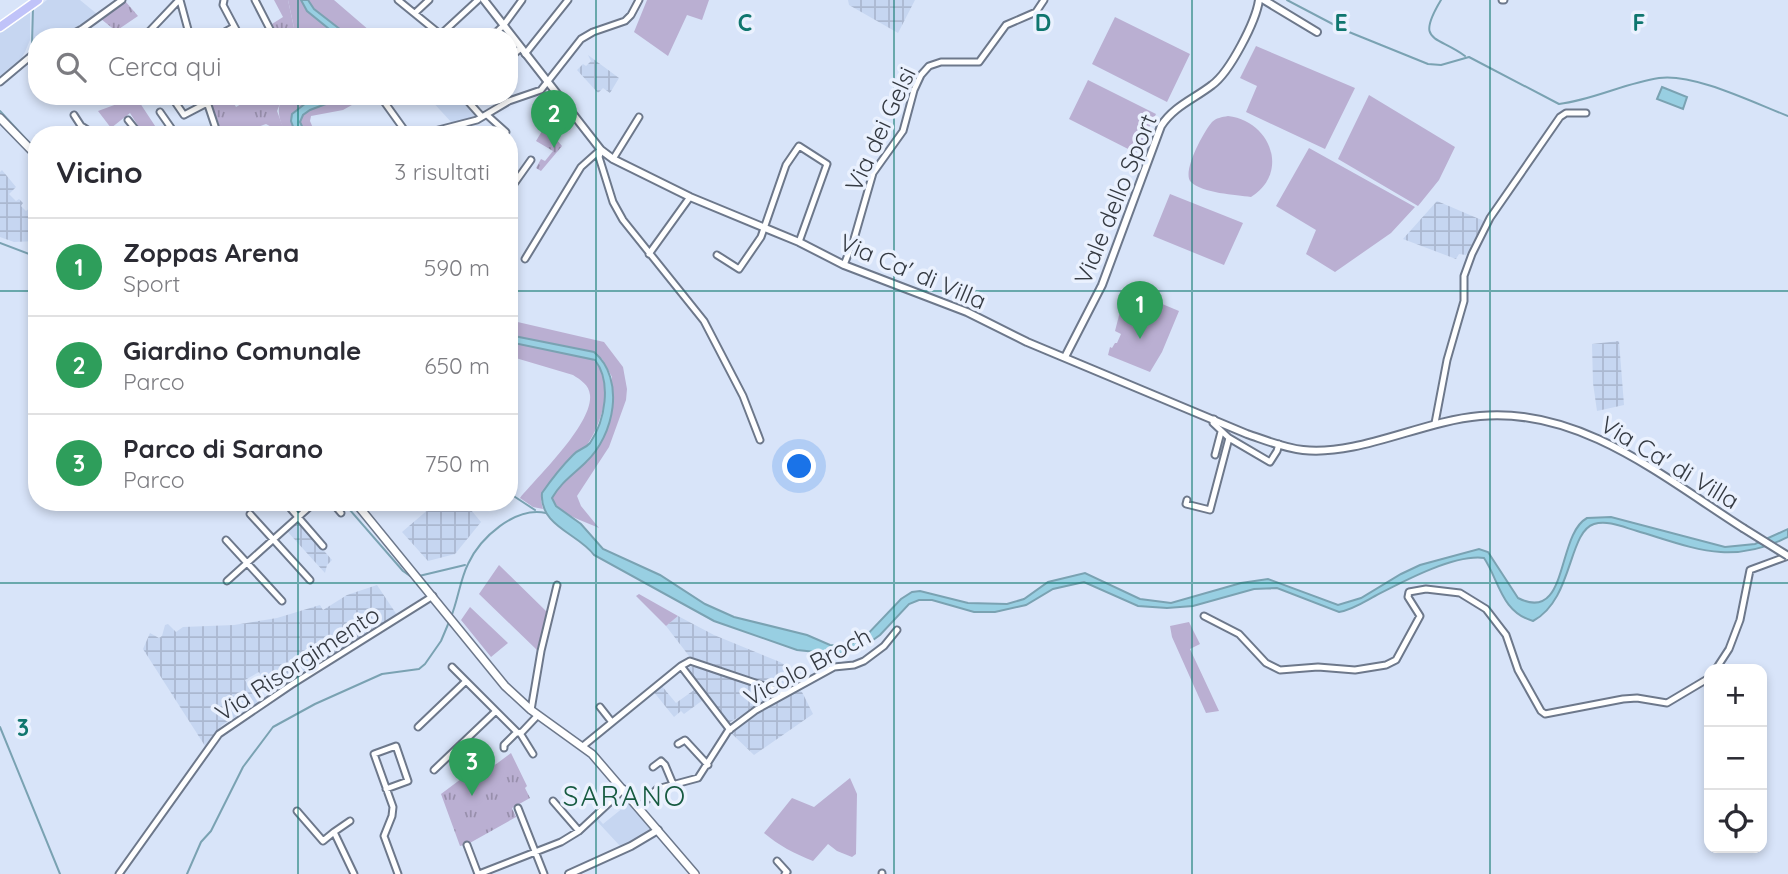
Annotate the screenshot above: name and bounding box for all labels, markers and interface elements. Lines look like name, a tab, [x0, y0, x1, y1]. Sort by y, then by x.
text: C	[738, 8, 752, 37]
text: D	[1035, 8, 1051, 37]
text: E	[1334, 8, 1348, 37]
text: F	[1633, 8, 1645, 37]
search box	[28, 28, 518, 105]
icon: search	[52, 48, 90, 86]
text: Cerca qui	[108, 50, 222, 83]
street label: Via dei Gelsi	[838, 62, 922, 196]
pin: 2	[531, 90, 577, 148]
street label: Viale dello Sport	[1067, 110, 1163, 288]
text: Vicino	[56, 153, 143, 191]
text: 3 risultati	[394, 157, 490, 186]
street label: Via Ca' di Villa	[835, 227, 991, 315]
text: Zoppas Arena	[123, 236, 299, 269]
text: 1	[75, 253, 83, 282]
text: 590 m	[424, 253, 490, 282]
text: Sport	[123, 269, 180, 298]
pin: 1	[1117, 281, 1163, 339]
text: Giardino Comunale	[123, 334, 361, 367]
text: 2	[72, 351, 86, 380]
text: 650 m	[424, 351, 490, 380]
text: Parco	[123, 367, 185, 396]
street label: Via Ca' di Villa	[1595, 409, 1745, 515]
text: Parco di Sarano	[123, 432, 323, 465]
text: 3	[73, 449, 85, 478]
text: 750 m	[425, 449, 490, 478]
your location	[782, 449, 816, 483]
text: Parco	[123, 465, 185, 494]
street label: Via Risorgimento	[209, 599, 385, 727]
street label: Vicolo Broch	[738, 620, 876, 712]
map controls	[1704, 664, 1767, 853]
button: +	[1704, 664, 1767, 727]
text: 3	[17, 713, 29, 742]
button: −	[1704, 727, 1767, 790]
pin: 3	[449, 738, 495, 796]
district label: SARANO	[563, 778, 687, 813]
button: locate	[1704, 790, 1767, 853]

